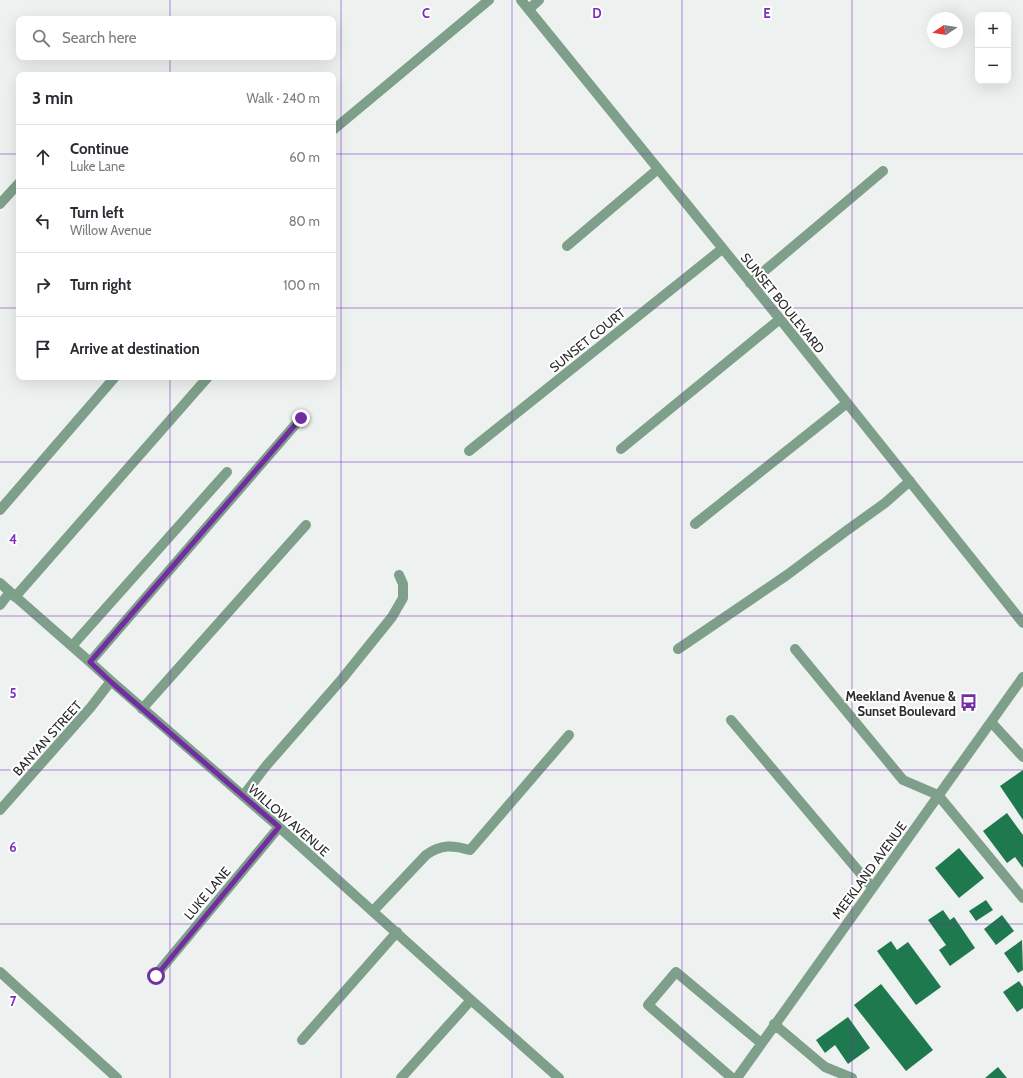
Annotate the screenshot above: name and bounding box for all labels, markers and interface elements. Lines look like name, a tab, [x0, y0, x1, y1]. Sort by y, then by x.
text: C	[422, 5, 430, 21]
text: D	[592, 5, 602, 21]
text: E	[763, 5, 771, 21]
north arrow	[927, 12, 963, 48]
map controls	[975, 12, 1011, 84]
button: +	[975, 12, 1011, 48]
search box	[16, 16, 336, 60]
icon: search	[30, 27, 52, 49]
text: Search here	[62, 29, 137, 47]
button: −	[975, 48, 1011, 84]
text: 3 min	[32, 88, 73, 108]
text: Walk · 240 m	[246, 90, 320, 106]
text: Continue	[70, 140, 129, 158]
icon: ahead	[32, 146, 54, 168]
text: 60 m	[289, 149, 320, 165]
text: Luke Lane	[70, 158, 125, 174]
text: Turn left	[70, 204, 124, 222]
icon: left	[32, 210, 54, 232]
text: 80 m	[289, 213, 320, 229]
text: Willow Avenue	[70, 222, 152, 238]
street label: SUNSET BOULEVARD	[738, 250, 828, 356]
icon: right	[32, 274, 54, 296]
text: Turn right	[70, 276, 131, 294]
text: 100 m	[283, 277, 320, 293]
street label: SUNSET COURT	[546, 305, 628, 375]
icon: arrive	[32, 338, 54, 360]
text: Arrive at destination	[70, 340, 200, 358]
route end	[292, 409, 310, 427]
text: 4	[9, 531, 17, 547]
text: 5	[10, 685, 17, 701]
place label: Meekland Avenue & Sunset Boulevard	[845, 688, 957, 719]
bus stop icon: Meekland Avenue & Sunset Boulevard	[959, 693, 979, 713]
street label: BANYAN STREET	[9, 697, 85, 779]
street label: WILLOW AVENUE	[245, 781, 333, 859]
street label: MEEKLAND AVENUE	[828, 818, 910, 922]
text: 6	[9, 839, 17, 855]
street label: LUKE LANE	[180, 863, 234, 923]
route start	[147, 967, 165, 985]
text: 7	[10, 993, 17, 1009]

